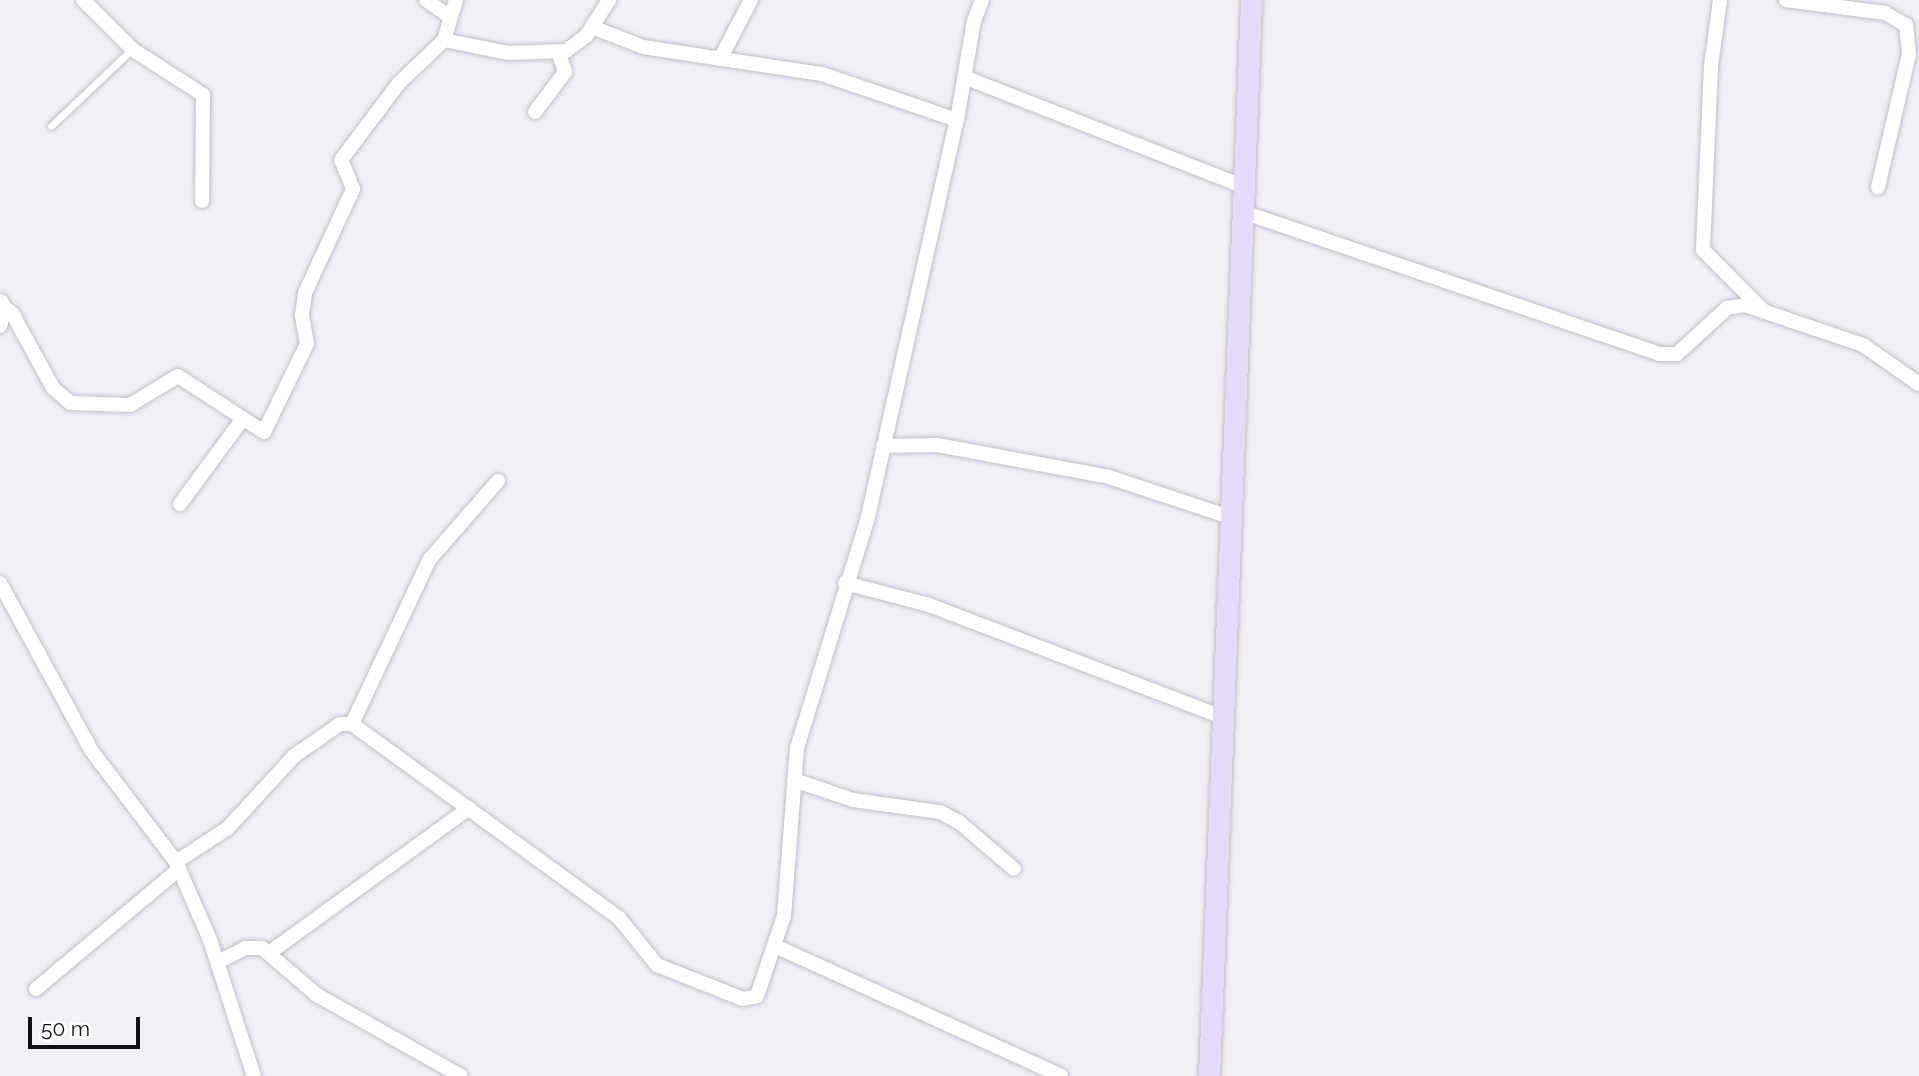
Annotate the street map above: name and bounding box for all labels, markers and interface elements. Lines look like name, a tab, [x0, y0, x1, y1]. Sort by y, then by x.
scale bar	[32, 1002, 144, 1046]
text: 50 m	[41, 1016, 90, 1041]

